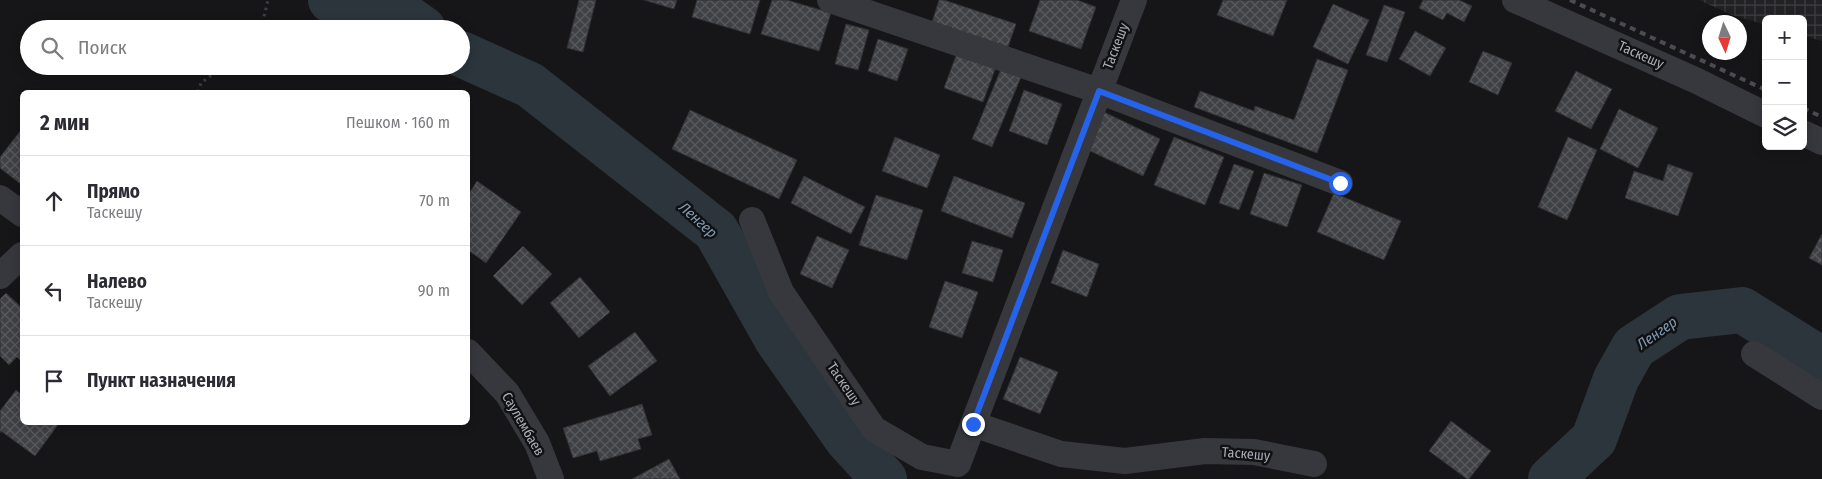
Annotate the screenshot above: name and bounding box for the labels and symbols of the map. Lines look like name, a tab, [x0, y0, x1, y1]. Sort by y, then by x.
north arrow	[1702, 15, 1747, 60]
street label: Таскешу	[1099, 20, 1133, 72]
street label: Таскешу	[1616, 37, 1667, 73]
route start	[1329, 172, 1352, 195]
water label: Ленгер	[674, 198, 721, 242]
water label: Ленгер	[1633, 313, 1681, 354]
street label: Таскешу	[823, 359, 865, 409]
street label: Саулембаев	[498, 389, 548, 459]
route end	[962, 413, 985, 436]
street label: Таскешу	[1221, 443, 1272, 465]

